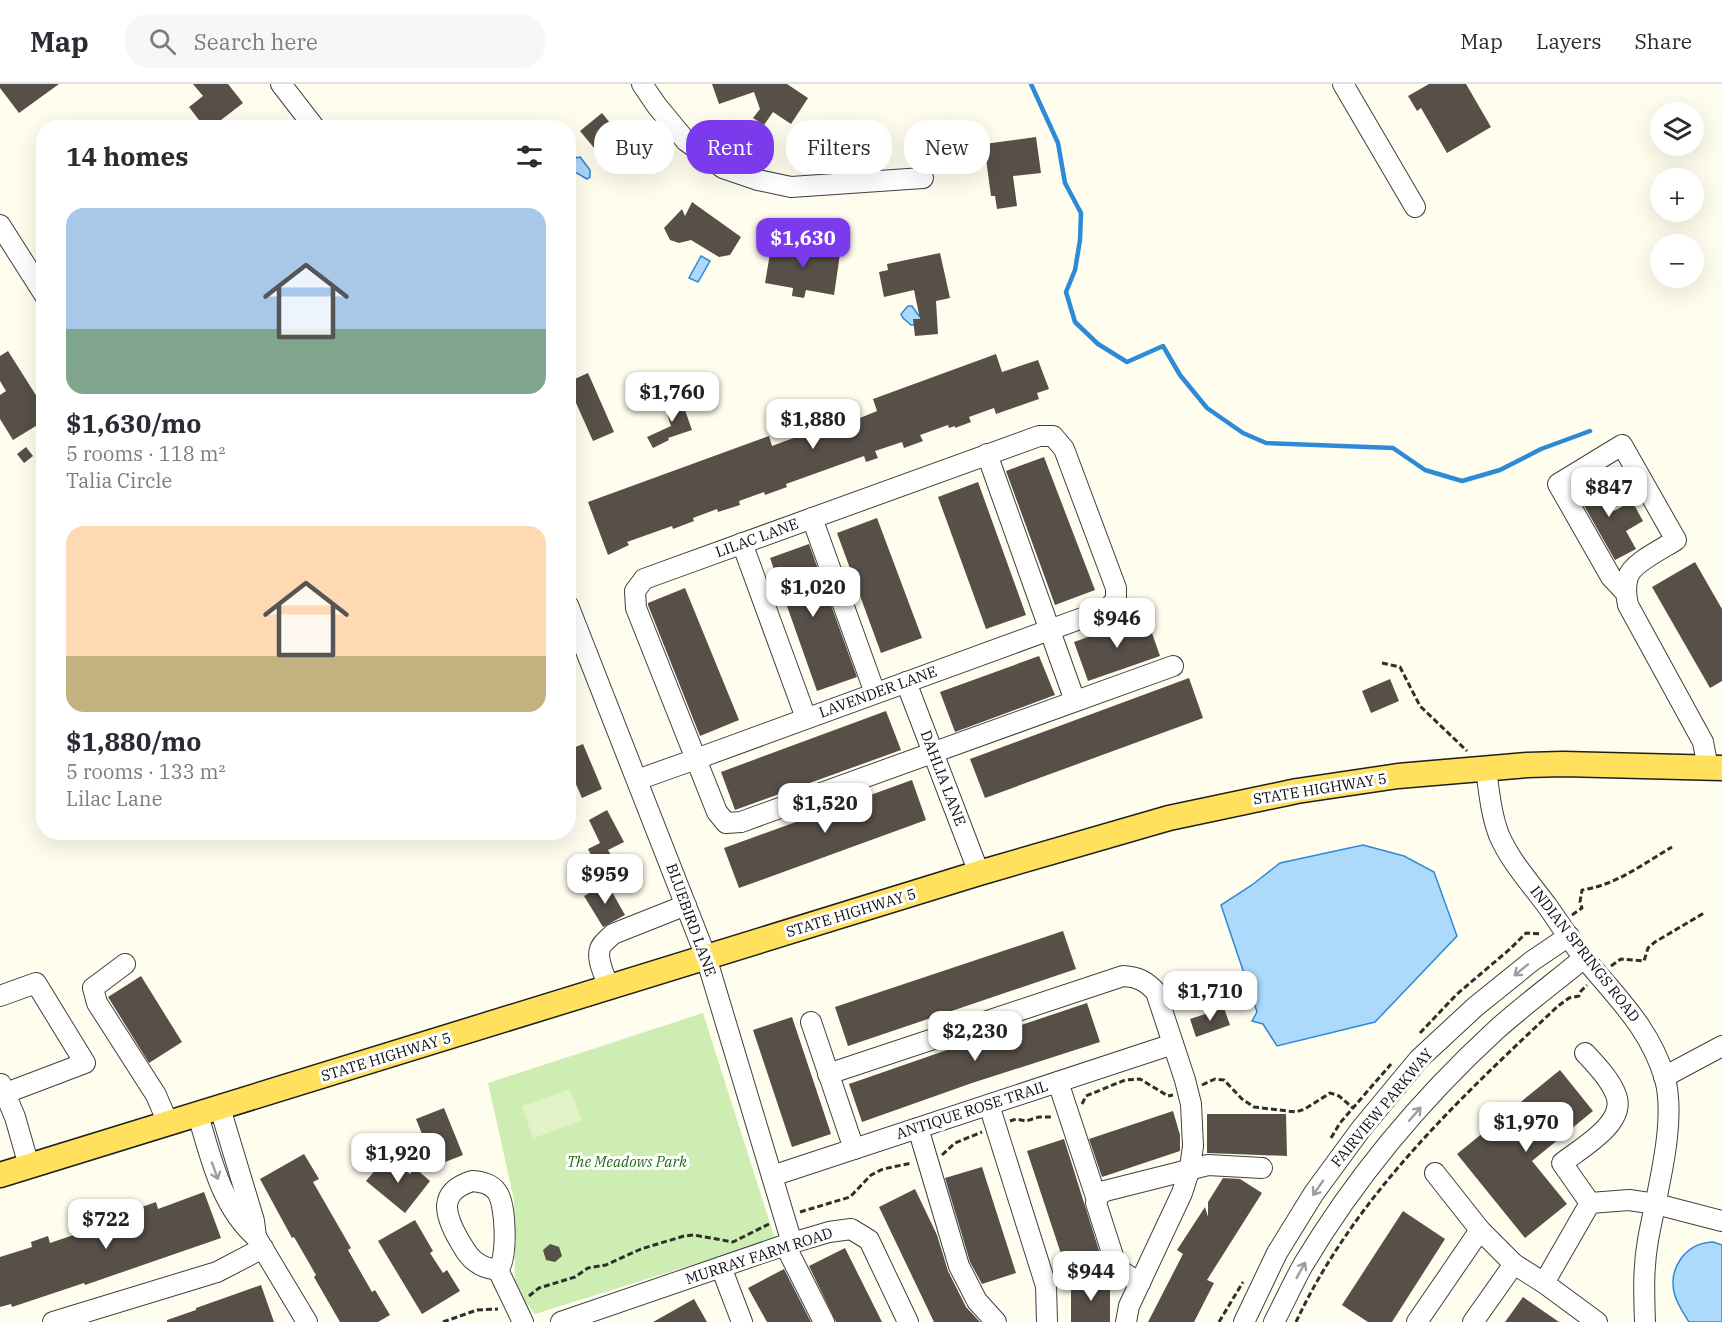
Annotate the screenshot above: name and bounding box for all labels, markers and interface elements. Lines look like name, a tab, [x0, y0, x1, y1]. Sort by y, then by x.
search box	[125, 14, 545, 68]
text: Map	[30, 23, 89, 60]
icon: search	[146, 25, 179, 58]
text: Search here	[194, 27, 318, 56]
text: Map	[1460, 27, 1503, 55]
text: Layers	[1536, 27, 1602, 55]
text: Share	[1635, 27, 1692, 55]
map controls	[1650, 102, 1704, 288]
button: layers	[1650, 102, 1704, 156]
chip: Buy	[594, 120, 674, 174]
chip: Rent	[686, 120, 774, 174]
chip: Filters	[786, 120, 892, 174]
chip: New	[904, 120, 990, 174]
text: 14 homes	[66, 139, 188, 173]
icon: filters	[513, 140, 546, 173]
button: +	[1650, 168, 1704, 222]
pin: $1,630	[754, 218, 852, 269]
text: $1,630	[770, 224, 836, 251]
button: −	[1650, 234, 1704, 288]
icon: home	[252, 247, 360, 355]
pin: $1,760	[623, 372, 721, 423]
text: $1,760	[639, 378, 705, 405]
pin: $1,880	[764, 399, 862, 450]
text: $1,880	[780, 405, 846, 432]
text: $1,630/mo	[66, 406, 201, 440]
text: 5 rooms · 118 m²	[66, 440, 225, 467]
text: Talia Circle	[66, 467, 172, 494]
pin: $847	[1573, 467, 1645, 518]
text: $847	[1585, 473, 1633, 500]
street label: LILAC LANE	[713, 514, 801, 561]
icon: home	[252, 565, 360, 673]
pin: $1,020	[764, 567, 862, 618]
text: $1,020	[780, 573, 846, 600]
pin: $946	[1081, 598, 1153, 649]
text: $946	[1093, 604, 1141, 631]
street label: LAVENDER LANE	[816, 661, 939, 722]
text: $1,880/mo	[66, 724, 201, 758]
street label: DAHLIA LANE	[917, 727, 970, 828]
text: 5 rooms · 133 m²	[66, 758, 225, 785]
street label: STATE HIGHWAY 5	[1252, 769, 1388, 808]
pin: $1,520	[776, 783, 874, 834]
text: Lilac Lane	[66, 785, 162, 812]
text: $1,520	[792, 789, 858, 816]
pin: $959	[569, 854, 641, 905]
text: $959	[581, 860, 629, 887]
street label: BLUEBIRD LANE	[662, 861, 721, 979]
street label: INDIAN SPRINGS ROAD	[1526, 882, 1644, 1026]
street label: STATE HIGHWAY 5	[784, 884, 918, 941]
one-way arrow	[1513, 963, 1529, 976]
pin: $1,710	[1161, 971, 1259, 1022]
text: $1,710	[1177, 977, 1243, 1004]
pin: $2,230	[926, 1011, 1024, 1062]
text: $2,230	[942, 1017, 1008, 1044]
street label: STATE HIGHWAY 5	[319, 1028, 453, 1085]
street label: FAIRVIEW PARKWAY	[1326, 1044, 1437, 1171]
street label: ANTIQUE ROSE TRAIL	[893, 1076, 1050, 1143]
pin: $1,970	[1477, 1102, 1575, 1153]
one-way arrow	[1408, 1107, 1422, 1122]
text: $1,970	[1493, 1108, 1559, 1135]
pin: $1,920	[349, 1133, 447, 1184]
text: $1,920	[365, 1139, 431, 1166]
park label: The Meadows Park	[567, 1152, 687, 1171]
one-way arrow	[211, 1161, 222, 1179]
one-way arrow	[1312, 1180, 1324, 1196]
pin: $722	[70, 1199, 142, 1250]
text: $722	[82, 1205, 130, 1232]
street label: MURRAY FARM ROAD	[683, 1223, 835, 1288]
pin: $944	[1055, 1251, 1127, 1302]
text: $944	[1067, 1257, 1115, 1284]
one-way arrow	[1295, 1262, 1307, 1279]

